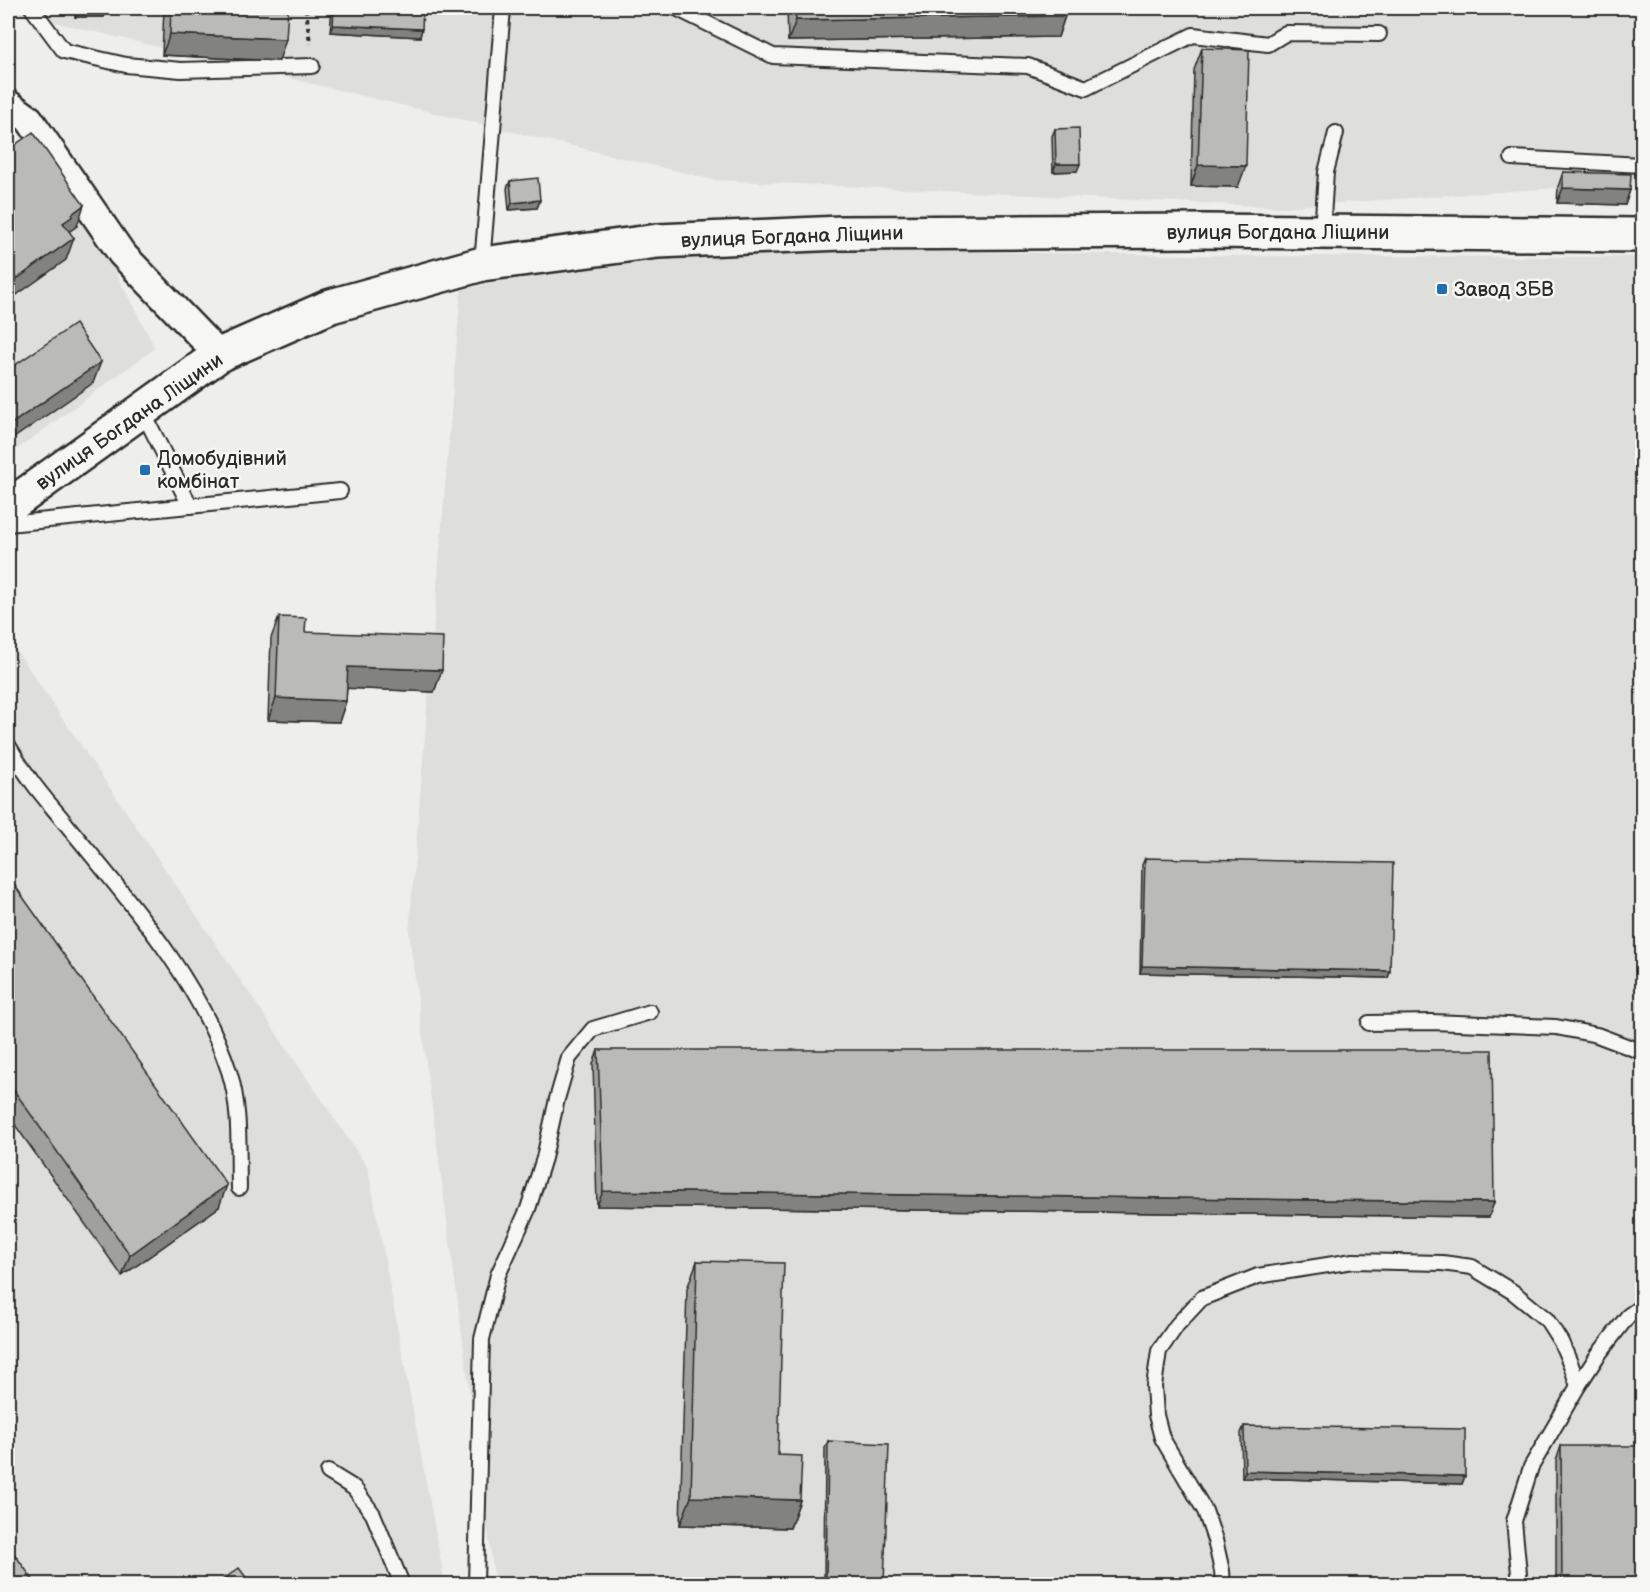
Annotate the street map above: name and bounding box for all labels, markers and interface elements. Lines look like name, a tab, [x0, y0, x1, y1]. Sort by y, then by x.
street label: вулиця Богдана Ліщини	[680, 221, 904, 253]
street label: вулиця Богдана Ліщини	[1167, 221, 1389, 245]
place label: Завод ЗБВ	[1454, 278, 1554, 302]
marker: Завод ЗБВ	[1435, 282, 1449, 296]
street label: вулиця Богдана Ліщини	[31, 348, 228, 496]
place label: Домобудівний комбінат	[157, 447, 287, 494]
marker: Домобудівний комбінат	[138, 463, 152, 477]

